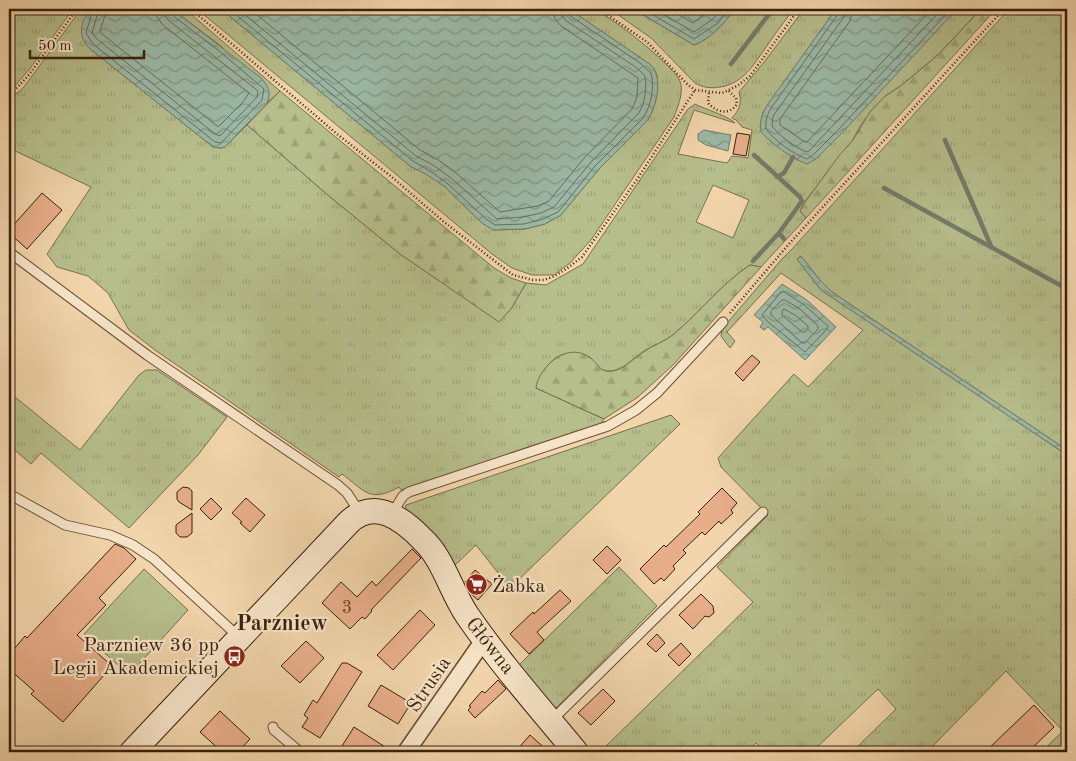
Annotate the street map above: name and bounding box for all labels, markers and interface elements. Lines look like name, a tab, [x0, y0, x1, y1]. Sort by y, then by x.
scale bar	[30, 28, 144, 60]
text: 50 m	[38, 39, 72, 54]
supermarket icon: Żabka	[464, 573, 488, 597]
place label: Żabka	[492, 575, 546, 597]
house number: 3	[342, 599, 352, 617]
district label: Parzniew	[236, 613, 328, 635]
street label: Główna	[461, 614, 518, 678]
place label: Parzniew 36 pp Legii Akademickiej	[53, 636, 219, 679]
bus stop icon: Parzniew 36 pp Legii Akademickiej	[223, 644, 247, 668]
street label: Strusia	[404, 654, 455, 717]

